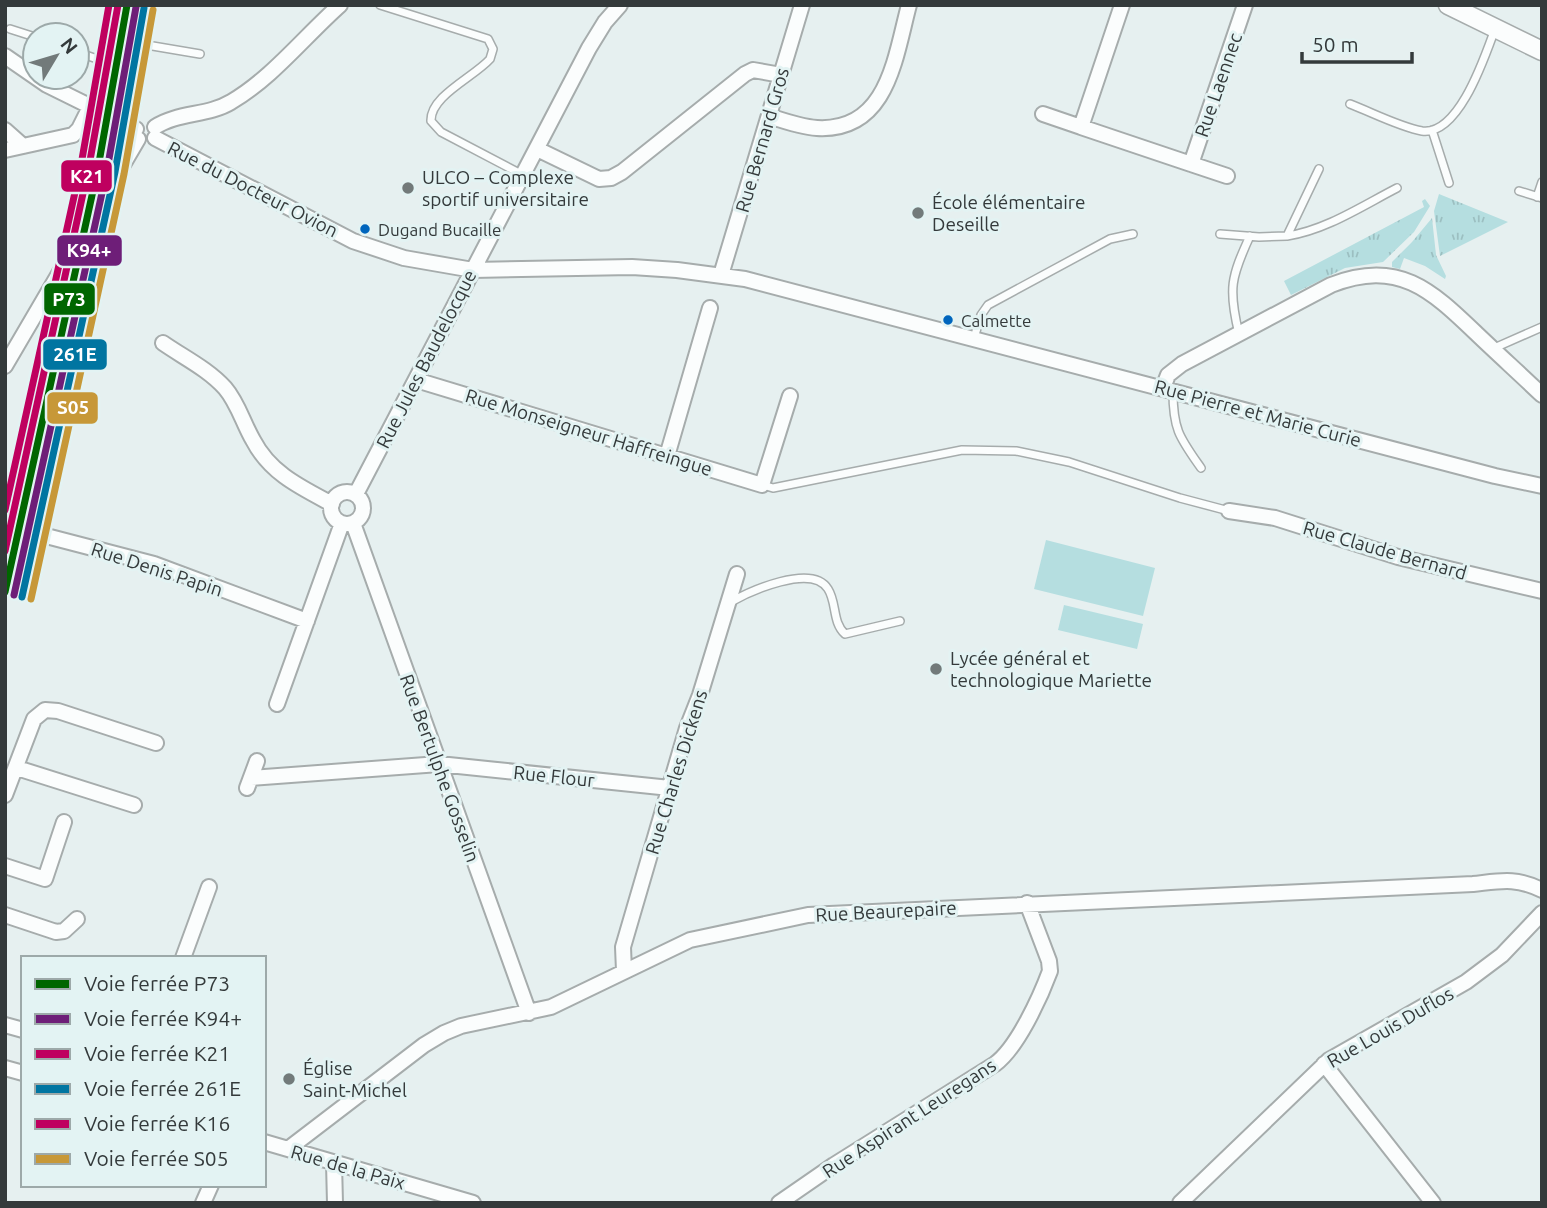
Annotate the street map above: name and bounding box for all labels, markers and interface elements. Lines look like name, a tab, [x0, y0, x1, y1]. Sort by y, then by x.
north arrow	[21, 21, 91, 91]
scale bar	[1302, 21, 1412, 65]
street label: Rue Laennec	[1190, 30, 1246, 140]
text: 50 m	[1312, 32, 1359, 56]
text: N	[56, 33, 82, 58]
street label: Rue Bernard Gros	[731, 65, 793, 215]
street label: Rue du Docteur Ovion	[164, 136, 342, 242]
line badge: K21	[60, 159, 113, 193]
text: K21	[70, 165, 104, 187]
place label: ULCO – Complexe sportif universitaire	[422, 166, 589, 210]
marker: ULCO – Complexe sportif universitaire	[400, 180, 416, 196]
place label: École élémentaire Deseille	[932, 191, 1086, 235]
marker: École élémentaire Deseille	[910, 205, 926, 221]
place label: Dugand Bucaille	[378, 220, 501, 239]
marker: Dugand Bucaille	[358, 222, 372, 236]
line badge: K94+	[56, 234, 123, 267]
text: K94+	[67, 239, 111, 261]
street label: Rue Jules Baudelocque	[371, 266, 481, 452]
line badge: P73	[43, 282, 96, 316]
text: P73	[52, 288, 86, 310]
place label: Calmette	[961, 311, 1031, 330]
marker: Calmette	[941, 313, 955, 327]
line badge: 261E	[42, 338, 108, 371]
text: 261E	[53, 343, 97, 365]
street label: Rue Pierre et Marie Curie	[1152, 375, 1364, 451]
street label: Rue Monseigneur Haffreingue	[463, 384, 715, 480]
line badge: S05	[46, 391, 99, 425]
text: S05	[57, 396, 89, 418]
street label: Rue Claude Bernard	[1301, 516, 1469, 584]
street label: Rue Denis Papin	[88, 537, 226, 601]
place label: Lycée général et technologique Mariette	[950, 647, 1152, 691]
marker: Lycée général et technologique Mariette	[928, 661, 944, 677]
street label: Rue Bertulphe Gosselin	[396, 671, 484, 865]
street label: Rue Charles Dickens	[641, 687, 711, 857]
street label: Rue Flour	[512, 761, 596, 791]
street label: Rue Beaurepaire	[815, 896, 957, 926]
legend	[21, 956, 266, 1187]
text: Voie ferrée P73	[84, 971, 230, 995]
street label: Rue Louis Duflos	[1323, 982, 1457, 1072]
text: Voie ferrée K94+	[84, 1006, 242, 1030]
text: Voie ferrée K21	[84, 1041, 230, 1065]
street label: Rue Aspirant Leuregans	[818, 1054, 1000, 1182]
place label: Église Saint-Michel	[303, 1057, 407, 1101]
marker: Église Saint-Michel	[281, 1071, 297, 1087]
text: Voie ferrée 261E	[84, 1076, 241, 1100]
text: Voie ferrée K16	[84, 1111, 230, 1135]
street label: Rue de la Paix	[288, 1140, 408, 1194]
text: Voie ferrée S05	[84, 1146, 229, 1170]

